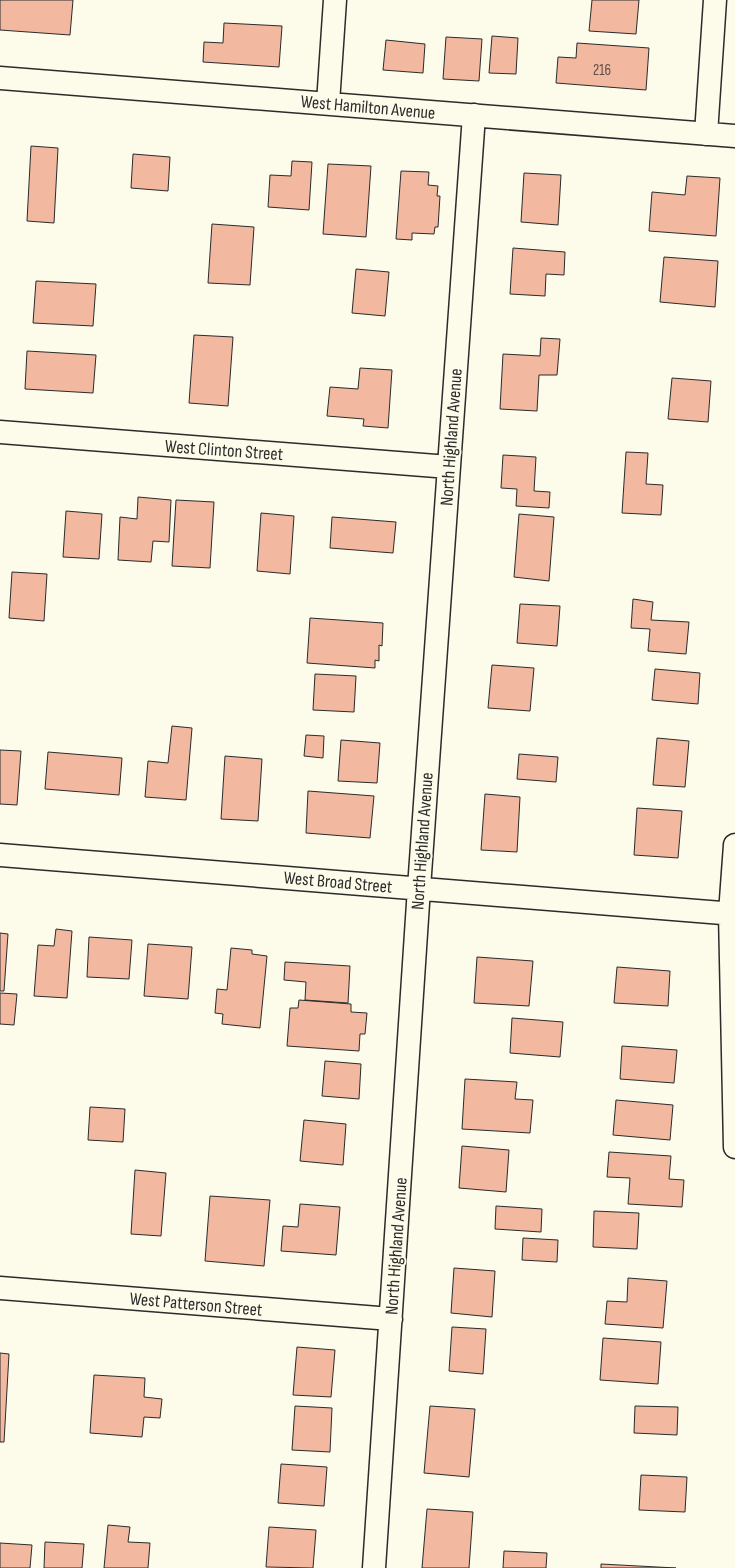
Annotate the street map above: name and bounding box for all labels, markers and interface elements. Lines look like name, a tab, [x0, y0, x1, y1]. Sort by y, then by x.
house number: 216	[593, 61, 611, 80]
street label: West Hamilton Avenue	[300, 91, 436, 124]
street label: North Highland Avenue	[436, 368, 467, 507]
street label: West Clinton Street	[164, 436, 284, 465]
street label: North Highland Avenue	[407, 772, 438, 911]
street label: West Broad Street	[283, 867, 394, 898]
street label: North Highland Avenue	[381, 1177, 412, 1316]
street label: West Patterson Street	[129, 1288, 264, 1321]

